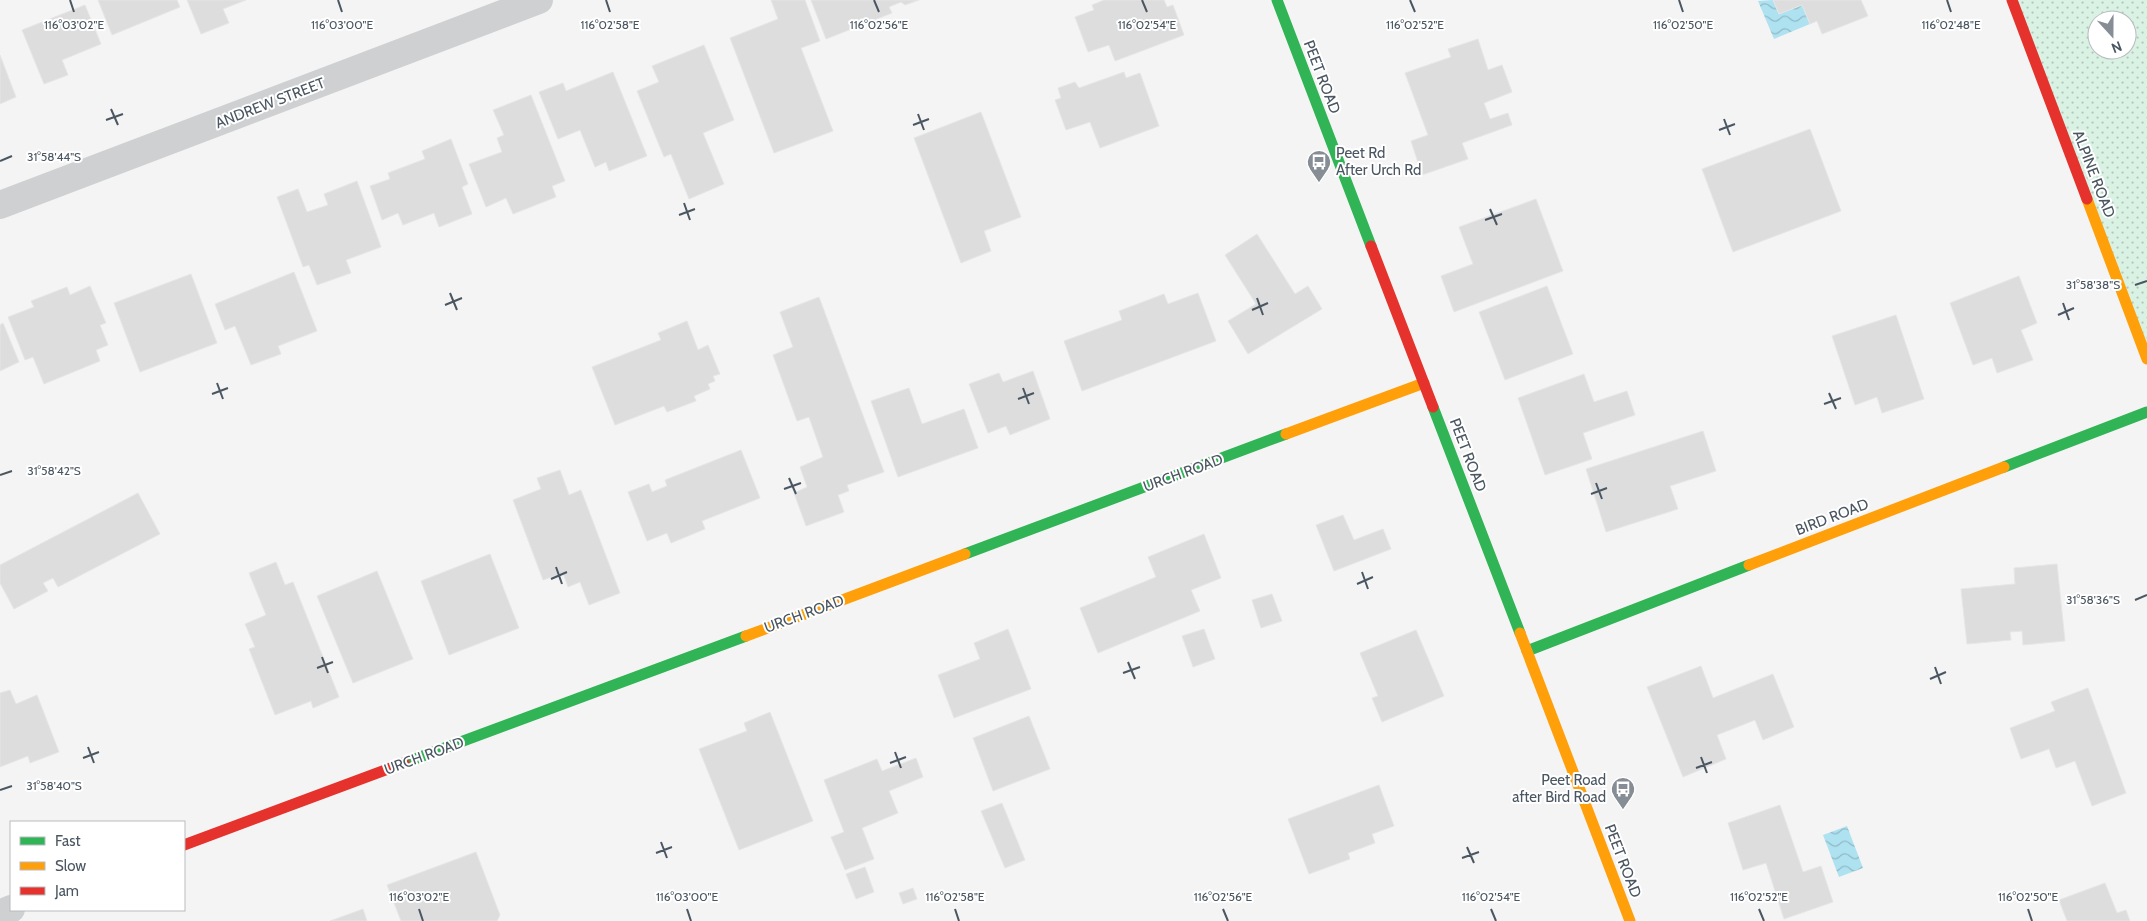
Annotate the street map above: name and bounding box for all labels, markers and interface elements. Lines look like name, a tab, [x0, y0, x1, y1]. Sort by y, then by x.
north arrow	[2087, 10, 2137, 60]
text: 116°03'02"E	[44, 17, 104, 32]
text: 116°03'00"E	[311, 17, 373, 32]
text: 116°02'58"E	[580, 17, 640, 32]
text: 116°02'56"E	[850, 17, 909, 32]
text: 116°02'54"E	[1118, 17, 1177, 32]
text: 116°02'52"E	[1386, 17, 1444, 32]
text: 116°02'50"E	[1653, 17, 1713, 32]
text: 116°02'48"E	[1921, 17, 1981, 32]
text: N	[2109, 37, 2125, 57]
street label: PEET ROAD	[1300, 38, 1344, 116]
street label: ANDREW STREET	[213, 74, 327, 132]
street label: ALPINE ROAD	[2069, 128, 2119, 220]
place label: Peet Rd After Urch Rd	[1336, 144, 1421, 179]
text: 31°58'44"S	[27, 149, 81, 164]
bus stop icon: Peet Rd After Urch Rd	[1306, 149, 1332, 183]
text: 31°58'38"S	[2066, 277, 2120, 292]
street label: PEET ROAD	[1446, 416, 1490, 494]
street label: URCH ROAD	[1141, 450, 1225, 496]
text: 31°58'42"S	[27, 463, 81, 478]
street label: BIRD ROAD	[1793, 495, 1871, 539]
street label: URCH ROAD	[762, 591, 846, 637]
text: 31°58'36"S	[2066, 592, 2120, 607]
street label: URCH ROAD	[382, 733, 466, 779]
place label: Peet Road after Bird Road	[1512, 771, 1606, 806]
bus stop icon: Peet Road after Bird Road	[1610, 776, 1636, 810]
text: 31°58'40"S	[26, 778, 82, 793]
legend	[10, 821, 185, 911]
street label: PEET ROAD	[1601, 822, 1645, 900]
text: Fast	[55, 832, 80, 850]
text: Slow	[55, 857, 86, 875]
text: Jam	[54, 882, 79, 900]
text: 116°03'02"E	[389, 889, 449, 904]
text: 116°03'00"E	[656, 889, 718, 904]
text: 116°02'58"E	[925, 889, 985, 904]
text: 116°02'56"E	[1194, 889, 1253, 904]
text: 116°02'54"E	[1462, 889, 1521, 904]
text: 116°02'52"E	[1730, 889, 1788, 904]
text: 116°02'50"E	[1998, 889, 2058, 904]

